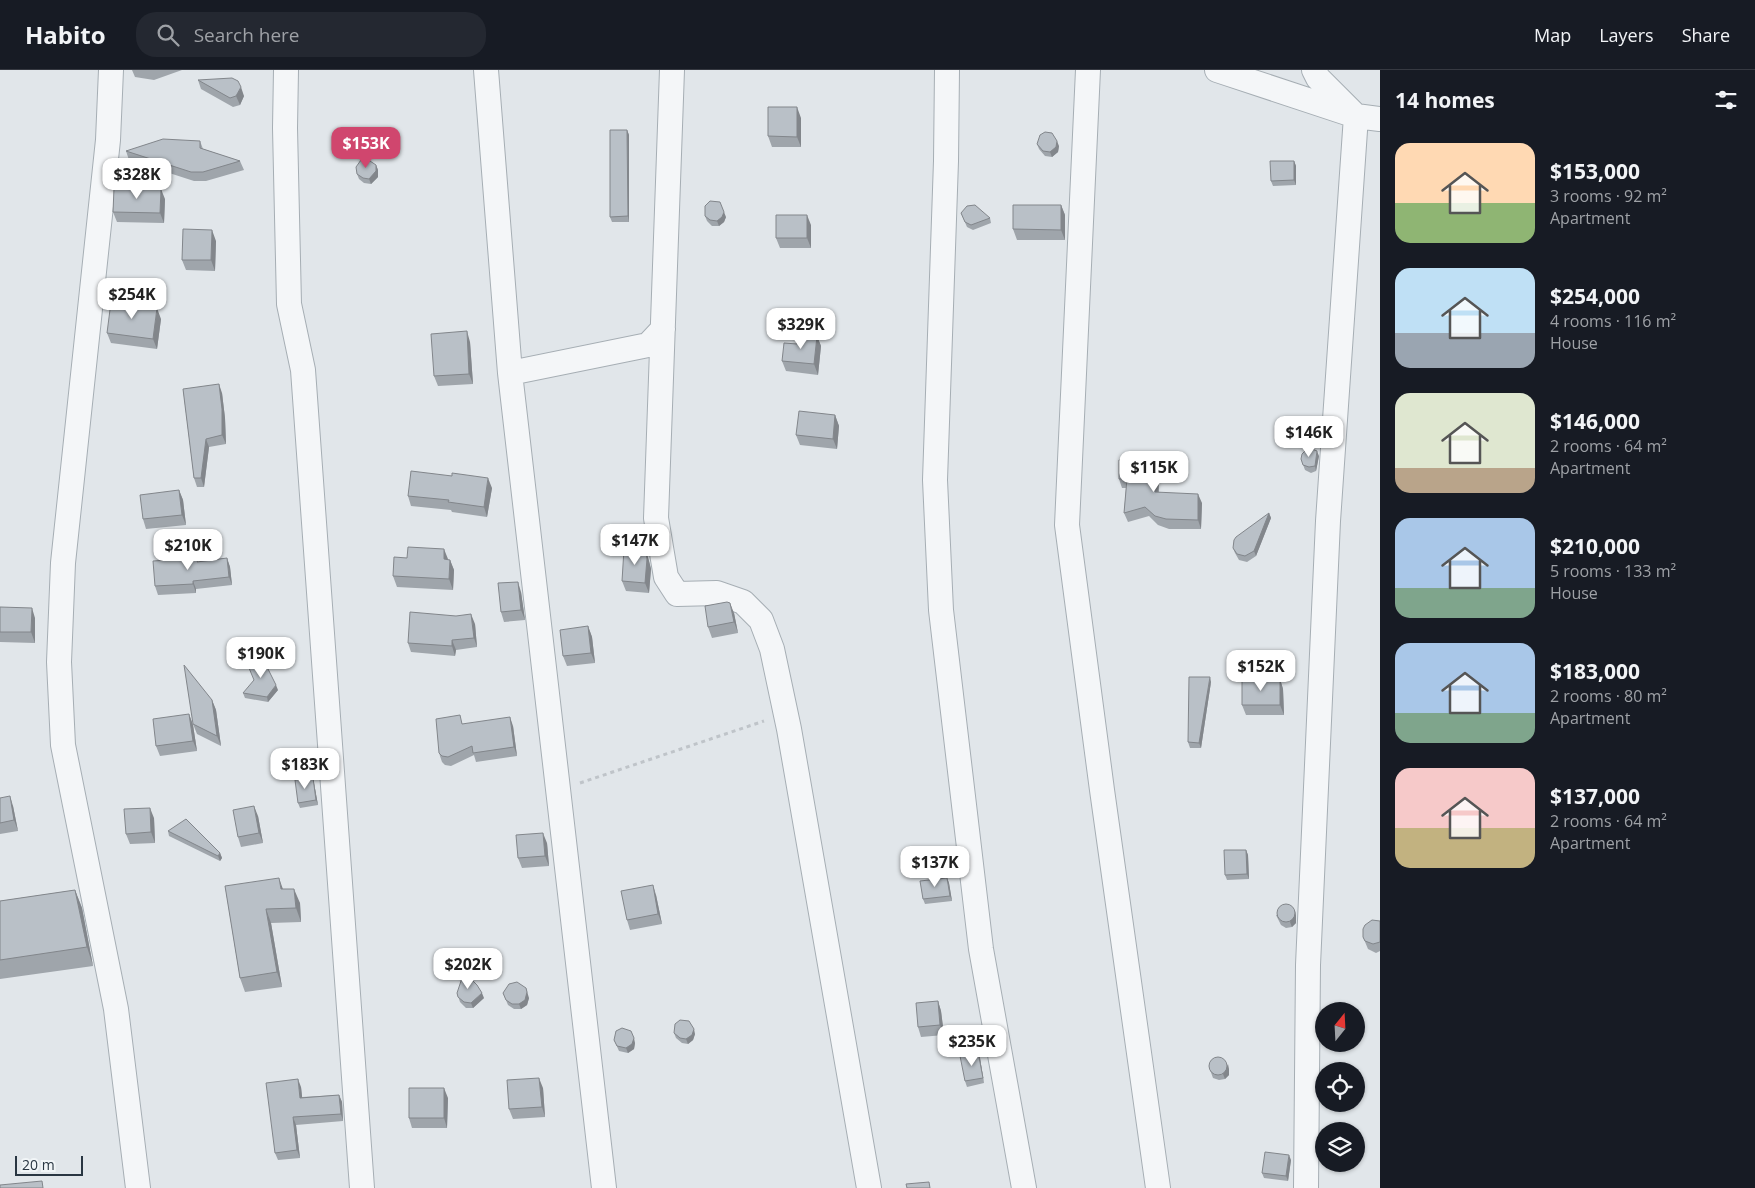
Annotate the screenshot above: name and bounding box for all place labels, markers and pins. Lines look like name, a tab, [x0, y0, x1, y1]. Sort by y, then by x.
pin: $153K	[331, 126, 401, 169]
pin: $328K	[102, 158, 172, 200]
pin: $254K	[97, 278, 167, 320]
pin: $329K	[766, 308, 836, 350]
pin: $146K	[1274, 416, 1344, 458]
pin: $115K	[1119, 450, 1189, 493]
pin: $147K	[600, 524, 670, 566]
pin: $210K	[153, 528, 223, 571]
pin: $190K	[226, 636, 296, 679]
pin: $152K	[1226, 650, 1296, 692]
pin: $183K	[270, 748, 340, 790]
pin: $137K	[900, 846, 970, 888]
pin: $202K	[433, 948, 503, 990]
pin: $235K	[937, 1024, 1007, 1067]

